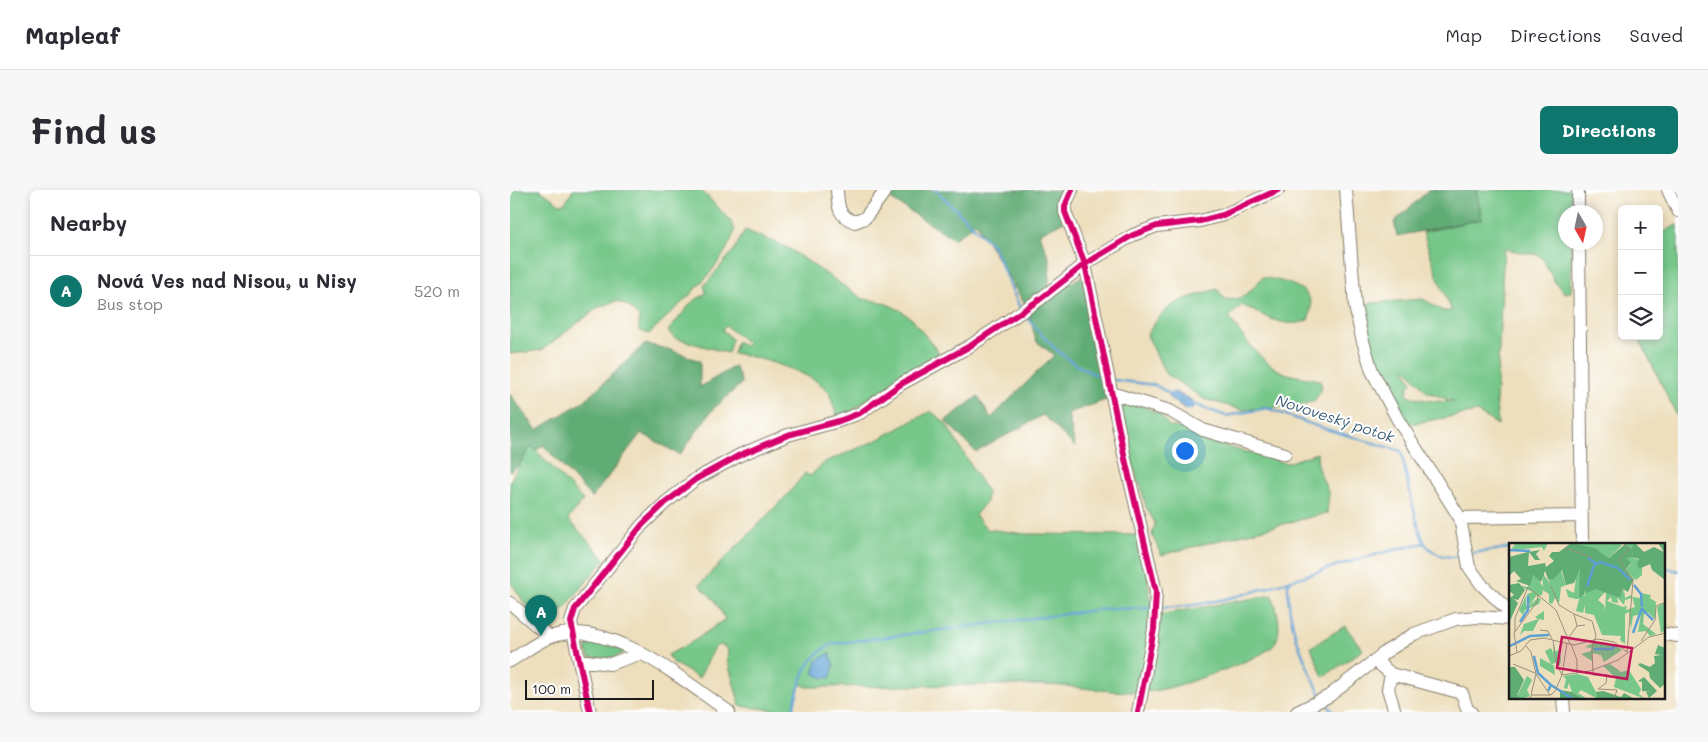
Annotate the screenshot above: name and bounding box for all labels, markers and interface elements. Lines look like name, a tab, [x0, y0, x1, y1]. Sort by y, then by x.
text: Mapleaf	[25, 19, 120, 50]
text: Map	[1445, 23, 1482, 47]
text: Directions	[1510, 23, 1602, 47]
text: Saved	[1630, 23, 1683, 47]
button: Directions	[1540, 106, 1678, 154]
text: Find us	[30, 107, 157, 153]
north arrow	[1558, 205, 1603, 250]
map controls	[1618, 205, 1663, 340]
button: +	[1618, 205, 1663, 250]
text: Nearby	[50, 209, 127, 236]
button: −	[1618, 250, 1663, 295]
text: Nová Ves nad Nisou, u Nisy	[97, 268, 357, 293]
text: A	[60, 280, 72, 301]
text: 520 m	[414, 280, 460, 301]
text: Bus stop	[97, 293, 163, 314]
button: layers	[1618, 295, 1663, 340]
water label: Novoveský potok	[1273, 389, 1398, 447]
your location	[1172, 438, 1198, 464]
inset map	[1509, 543, 1666, 700]
pin: A	[525, 595, 557, 636]
scale bar	[525, 677, 654, 700]
text: 100 m	[532, 679, 571, 698]

